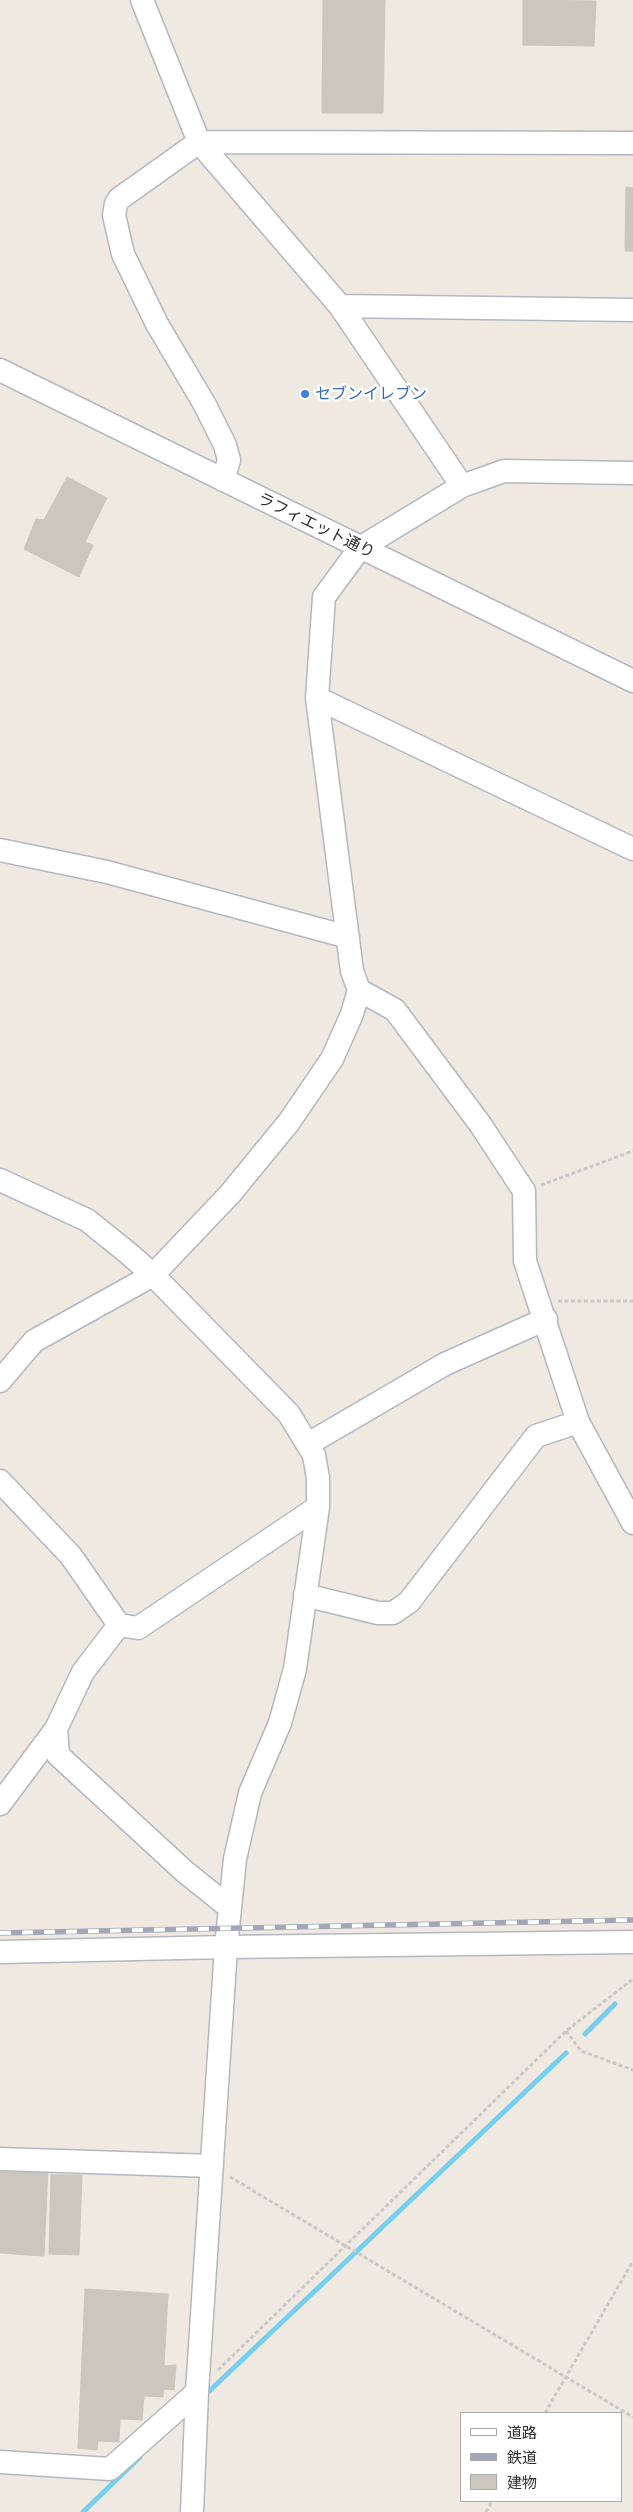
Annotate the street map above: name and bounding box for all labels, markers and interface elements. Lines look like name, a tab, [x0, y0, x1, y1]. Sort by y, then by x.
place label: セブンイレブン	[315, 384, 427, 404]
marker: セブンイレブン	[299, 388, 311, 400]
street label: ラフィエット通り	[254, 489, 378, 563]
legend	[460, 2412, 623, 2502]
text: 道路	[507, 2423, 537, 2442]
text: 鉄道	[507, 2448, 537, 2467]
text: 建物	[507, 2473, 537, 2492]

